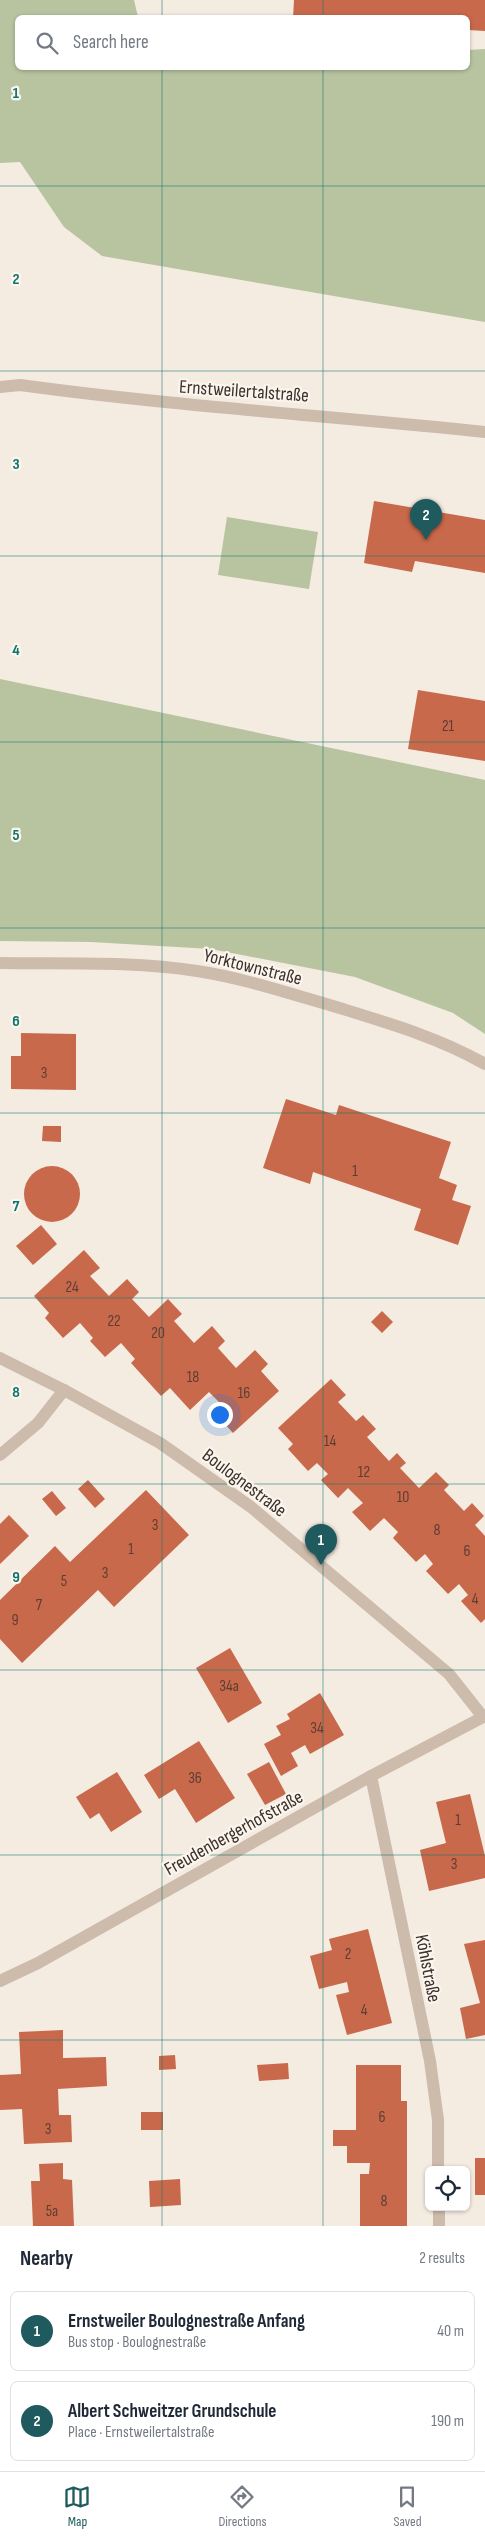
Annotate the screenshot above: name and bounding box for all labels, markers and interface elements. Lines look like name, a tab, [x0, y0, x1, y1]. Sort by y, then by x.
search box	[15, 15, 470, 70]
icon: search	[33, 29, 61, 57]
text: Search here	[73, 31, 149, 54]
text: 1	[13, 84, 20, 103]
text: 2	[12, 270, 20, 289]
street label: Ernstweilertalstraße	[178, 375, 309, 407]
text: 3	[12, 455, 20, 474]
pin: 2	[410, 499, 442, 540]
text: 4	[12, 641, 20, 660]
house number: 21	[442, 717, 455, 736]
text: 5	[12, 826, 20, 845]
street label: Yorktownstraße	[201, 944, 304, 991]
text: 6	[12, 1012, 20, 1031]
house number: 3	[41, 1064, 47, 1083]
house number: 1	[352, 1162, 358, 1181]
text: 7	[13, 1197, 20, 1216]
house number: 24	[65, 1278, 79, 1297]
house number: 22	[107, 1312, 121, 1331]
house number: 20	[151, 1324, 165, 1343]
house number: 18	[187, 1368, 199, 1387]
text: 8	[12, 1383, 20, 1402]
house number: 16	[238, 1384, 250, 1403]
your location	[207, 1402, 233, 1428]
house number: 14	[324, 1432, 336, 1451]
street label: Boulognestraße	[197, 1444, 291, 1522]
house number: 12	[358, 1463, 370, 1482]
house number: 10	[397, 1488, 409, 1507]
house number: 3	[152, 1516, 158, 1535]
house number: 8	[433, 1521, 441, 1540]
pin: 1	[305, 1524, 337, 1565]
house number: 1	[128, 1540, 134, 1559]
house number: 6	[463, 1542, 471, 1561]
house number: 3	[102, 1564, 108, 1583]
text: 9	[12, 1568, 20, 1587]
house number: 5	[61, 1572, 67, 1591]
house number: 4	[472, 1590, 479, 1609]
house number: 7	[36, 1596, 43, 1615]
house number: 9	[11, 1611, 19, 1630]
house number: 34a	[219, 1677, 239, 1696]
house number: 34	[310, 1719, 324, 1738]
house number: 36	[188, 1769, 202, 1788]
street label: Freudenbergerhofstraße	[160, 1786, 307, 1881]
house number: 1	[455, 1811, 461, 1830]
house number: 3	[451, 1855, 457, 1874]
street label: Köhlstraße	[410, 1932, 445, 2004]
house number: 2	[345, 1945, 351, 1964]
house number: 4	[361, 2001, 368, 2020]
house number: 6	[378, 2108, 386, 2127]
house number: 3	[45, 2120, 51, 2139]
map controls	[425, 2166, 470, 2211]
button: locate	[425, 2166, 470, 2211]
house number: 8	[380, 2192, 388, 2211]
house number: 5a	[46, 2202, 58, 2221]
text: Nearby	[20, 2246, 73, 2271]
text: 2 results	[419, 2249, 465, 2268]
text: Ernstweiler Boulognestraße Anfang	[68, 2310, 305, 2333]
text: 1	[34, 2322, 40, 2341]
text: 40 m	[437, 2322, 464, 2341]
text: Bus stop · Boulognestraße	[68, 2333, 206, 2352]
text: Albert Schweitzer Grundschule	[68, 2400, 276, 2423]
text: 2	[33, 2412, 41, 2431]
text: 190 m	[431, 2412, 464, 2431]
text: Place · Ernstweilertalstraße	[68, 2423, 214, 2442]
tab: Map	[63, 2483, 91, 2530]
tab: Directions	[218, 2483, 267, 2530]
tab: Saved	[393, 2483, 422, 2530]

